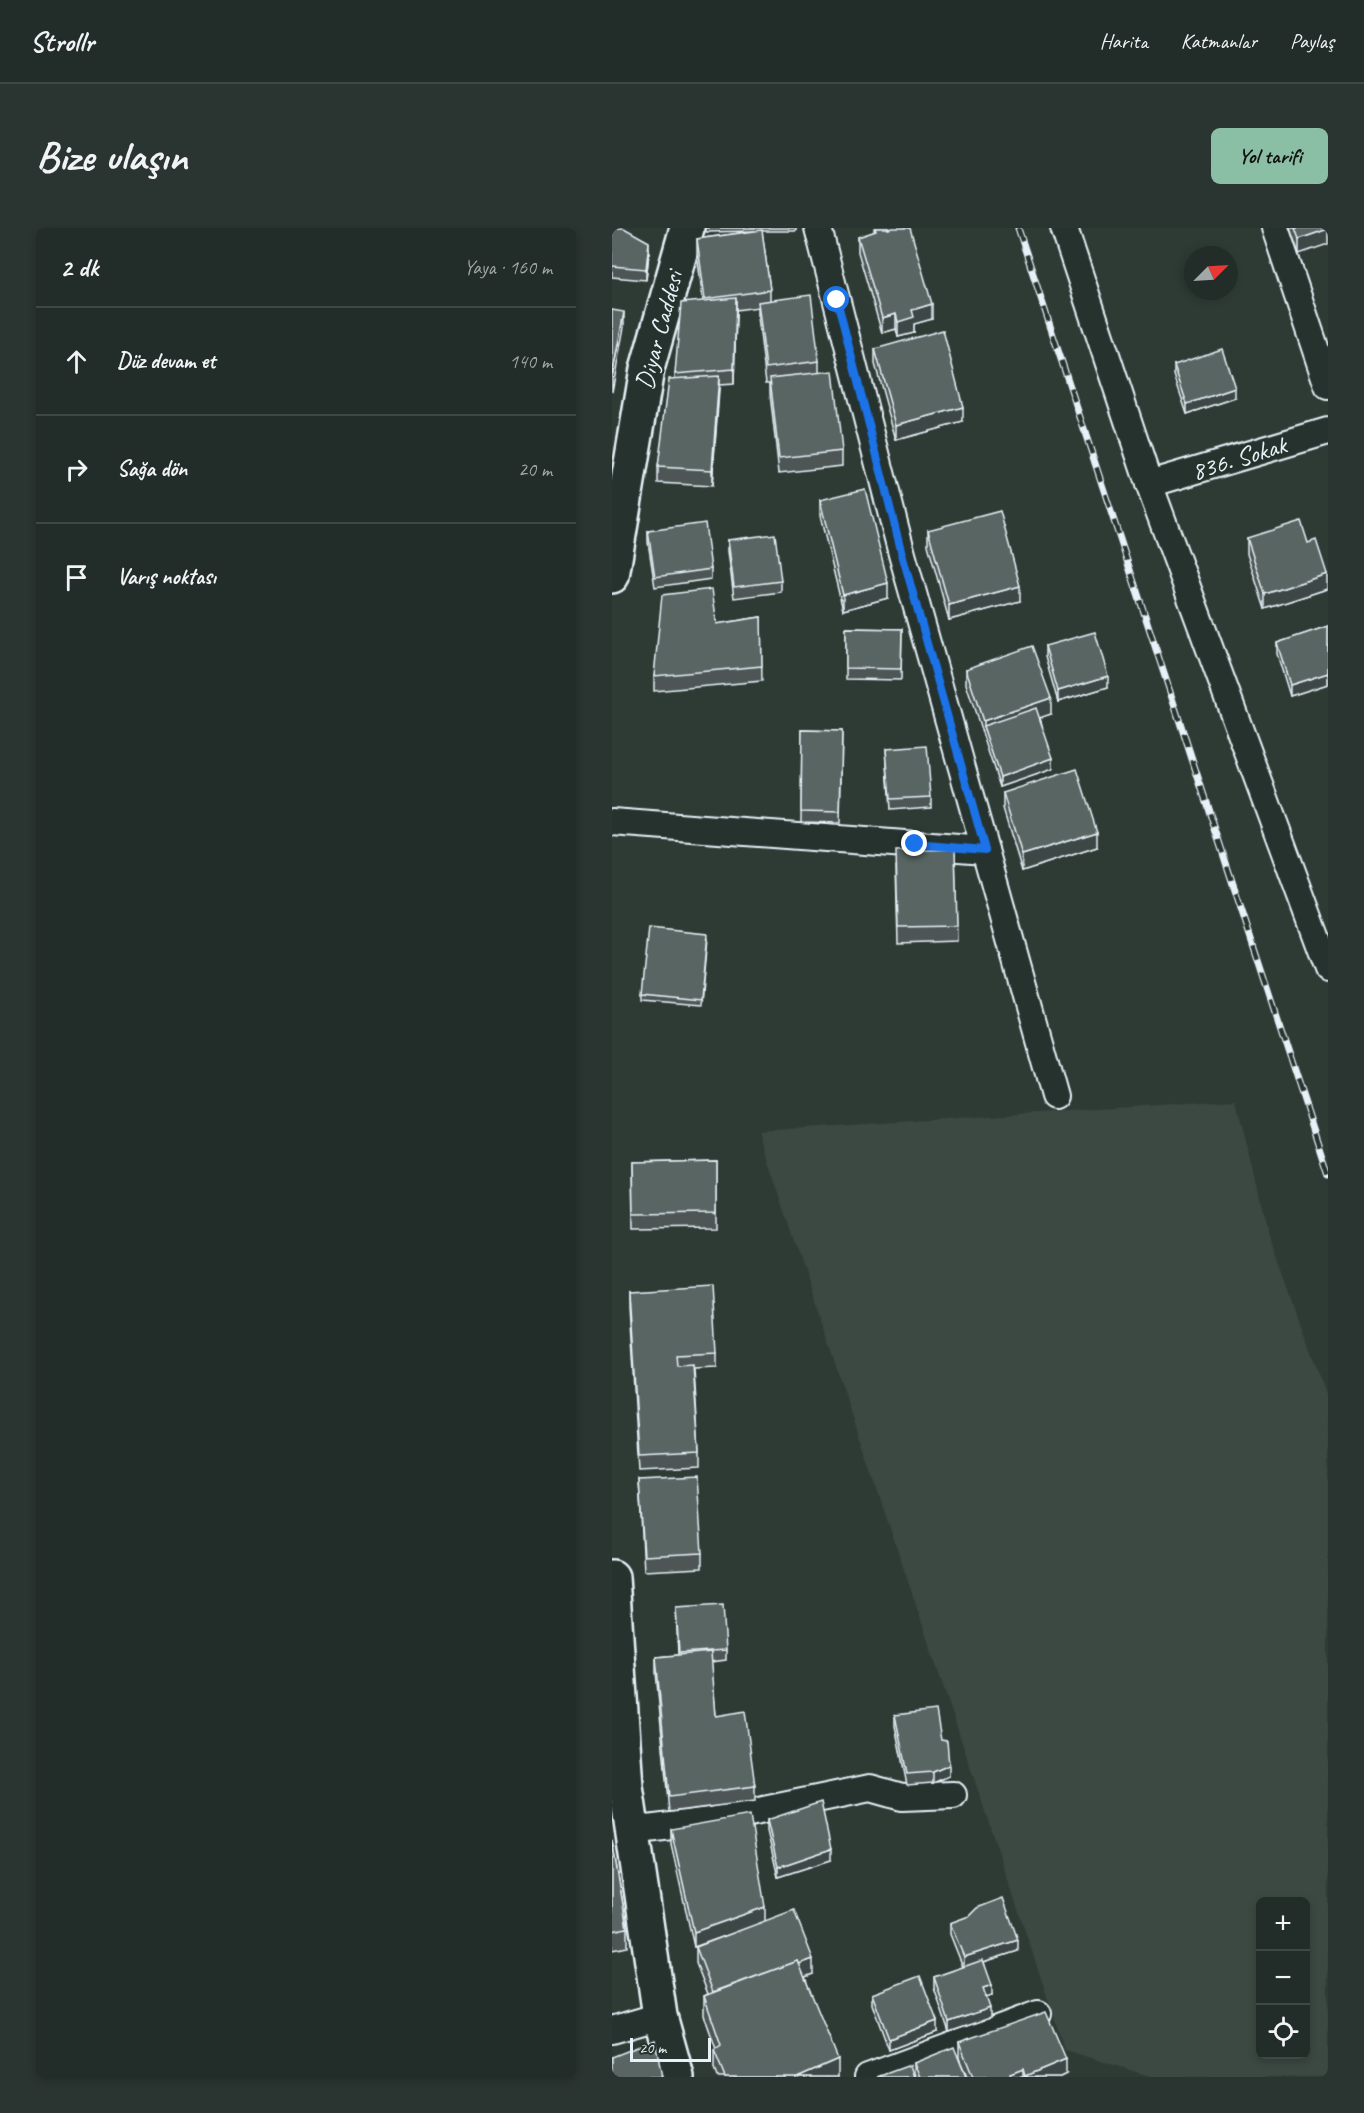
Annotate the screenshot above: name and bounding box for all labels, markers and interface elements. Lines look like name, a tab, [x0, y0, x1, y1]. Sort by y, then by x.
text: Strollr	[30, 24, 94, 59]
text: Harita	[1100, 28, 1148, 54]
text: Katmanlar	[1181, 28, 1257, 54]
text: Paylaş	[1290, 28, 1334, 54]
button: Yol tarifi	[1211, 128, 1328, 184]
text: Bize ulaşın	[36, 130, 187, 183]
north arrow	[1184, 246, 1238, 300]
text: 2 dk	[60, 251, 98, 284]
text: Yaya · 160 m	[464, 255, 552, 280]
street label: Diyar Caddesi	[627, 264, 691, 393]
route start	[823, 286, 849, 312]
icon: ahead	[60, 345, 93, 378]
text: Düz devam et	[117, 347, 215, 375]
text: 140 m	[509, 349, 552, 374]
street label: 836. Sokak	[1188, 428, 1292, 488]
icon: right	[60, 453, 93, 486]
text: Sağa dön	[117, 455, 187, 483]
text: 20 m	[518, 457, 552, 482]
icon: arrive	[60, 561, 93, 594]
text: Varış noktası	[117, 563, 216, 591]
route end	[901, 830, 927, 856]
map controls	[1256, 1897, 1310, 2059]
button: +	[1256, 1897, 1310, 1951]
button: −	[1256, 1951, 1310, 2005]
button: locate	[1256, 2005, 1310, 2059]
scale bar	[630, 2035, 711, 2062]
text: 20 m	[639, 2038, 666, 2058]

